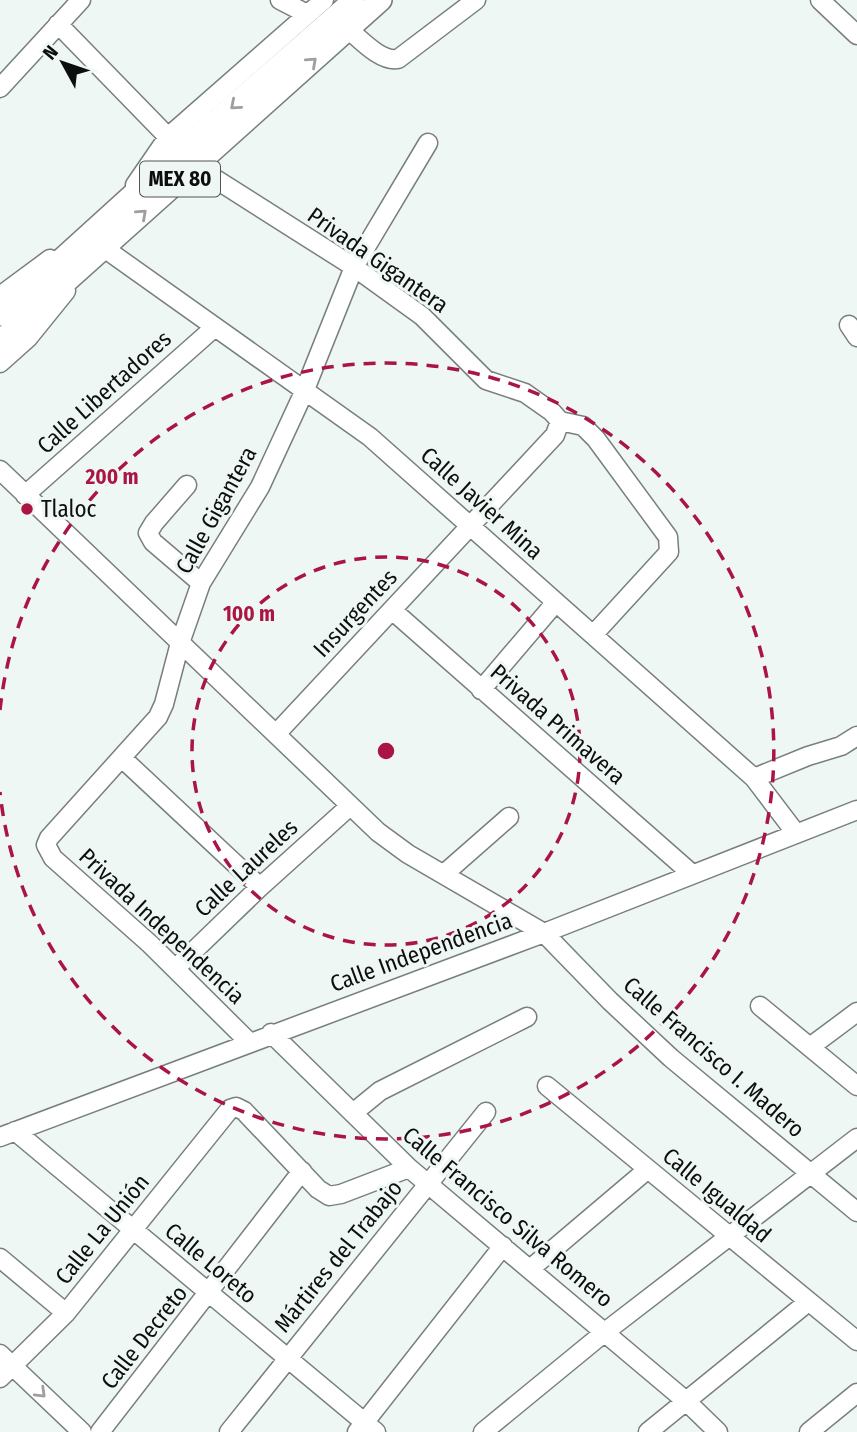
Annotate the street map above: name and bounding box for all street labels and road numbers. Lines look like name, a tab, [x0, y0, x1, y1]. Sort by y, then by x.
road number: MEX 80	[140, 162, 220, 196]
street label: Privada Gigantera	[302, 201, 454, 319]
street label: Calle Libertadores	[31, 324, 177, 459]
street label: Calle Gigantera	[170, 441, 262, 579]
street label: Calle Javier Mina	[415, 441, 549, 565]
street label: Insurgentes	[307, 563, 403, 663]
street label: Privada Primavera	[485, 658, 631, 790]
street label: Calle Laureles	[189, 813, 303, 923]
street label: Privada Independencia	[74, 842, 250, 1010]
street label: Calle Independencia	[326, 906, 516, 998]
street label: Calle Francisco I. Madero	[618, 971, 810, 1143]
street label: Calle Francisco Silva Romero	[397, 1121, 619, 1313]
street label: Calle Igualdad	[657, 1142, 777, 1248]
street label: Calle La Unión	[49, 1168, 155, 1290]
street label: Mártires del Trabajo	[268, 1174, 408, 1338]
street label: Calle Loreto	[159, 1217, 263, 1309]
street label: Calle Decreto	[95, 1280, 193, 1394]

